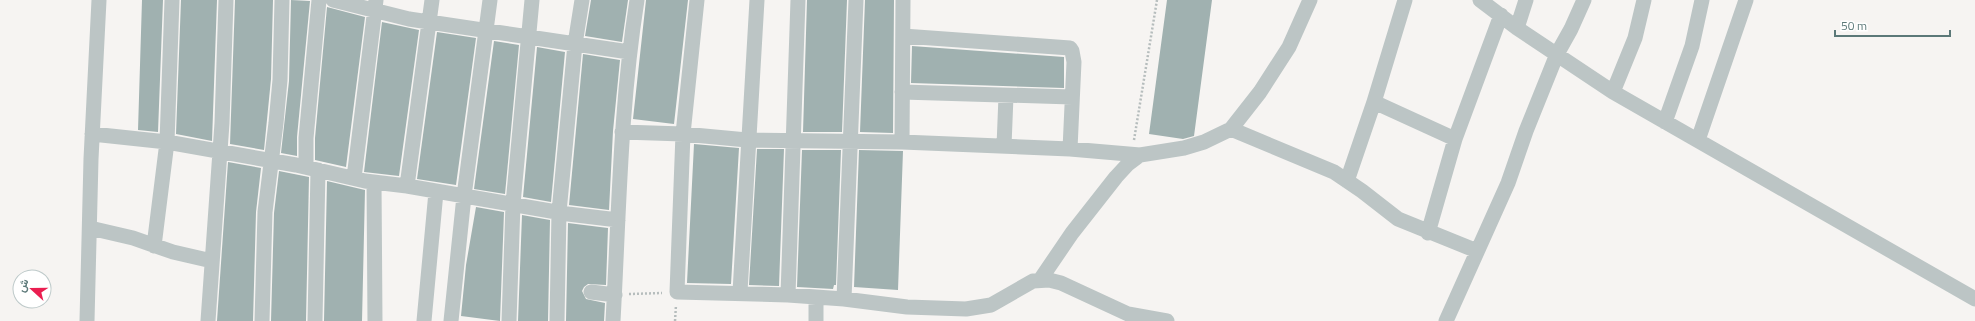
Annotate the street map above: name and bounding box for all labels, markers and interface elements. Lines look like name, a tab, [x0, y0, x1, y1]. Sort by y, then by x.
scale bar	[1835, 12, 1950, 38]
text: 50 m	[1841, 16, 1867, 35]
north arrow	[12, 269, 52, 309]
text: ش	[13, 276, 33, 294]

